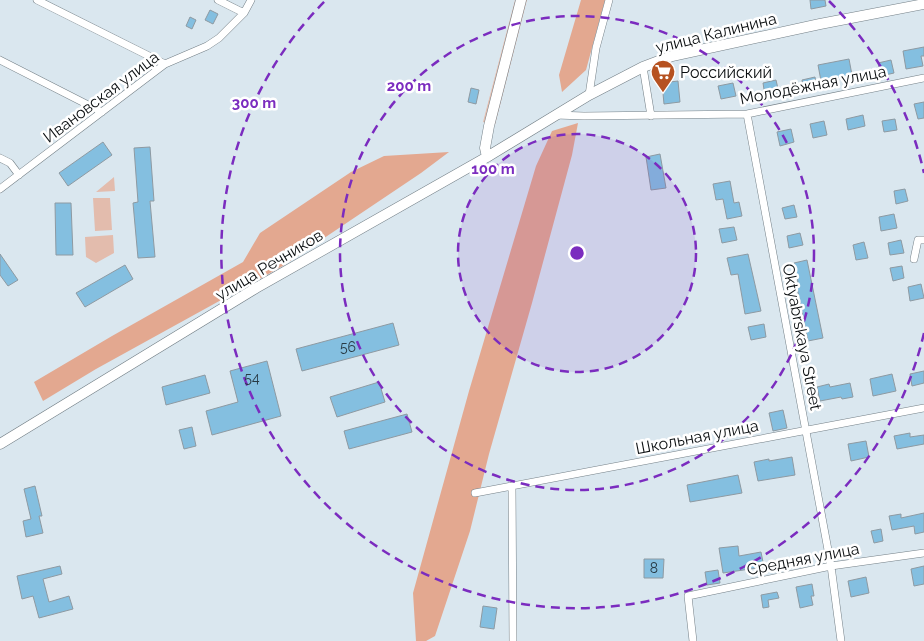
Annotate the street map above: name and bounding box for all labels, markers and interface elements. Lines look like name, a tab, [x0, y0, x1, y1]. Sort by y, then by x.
street label: улица Калинина	[654, 9, 778, 57]
street label: Ивановская улица	[39, 47, 163, 147]
supermarket icon: Российский	[650, 59, 676, 93]
street label: Молодёжная улица	[738, 61, 888, 109]
place label: Российский	[680, 63, 772, 82]
text: 200 m	[387, 77, 431, 95]
text: 300 m	[232, 94, 276, 112]
text: 100 m	[471, 160, 515, 178]
street label: улица Речников	[212, 226, 326, 304]
centre of rings	[568, 244, 586, 262]
street label: Oktyabrskaya Street	[778, 262, 826, 412]
house number: 56	[340, 339, 356, 355]
house number: 54	[244, 370, 260, 386]
street label: Школьная улица	[634, 416, 760, 458]
street label: Средняя улица	[745, 539, 861, 579]
house number: 8	[650, 560, 658, 576]

